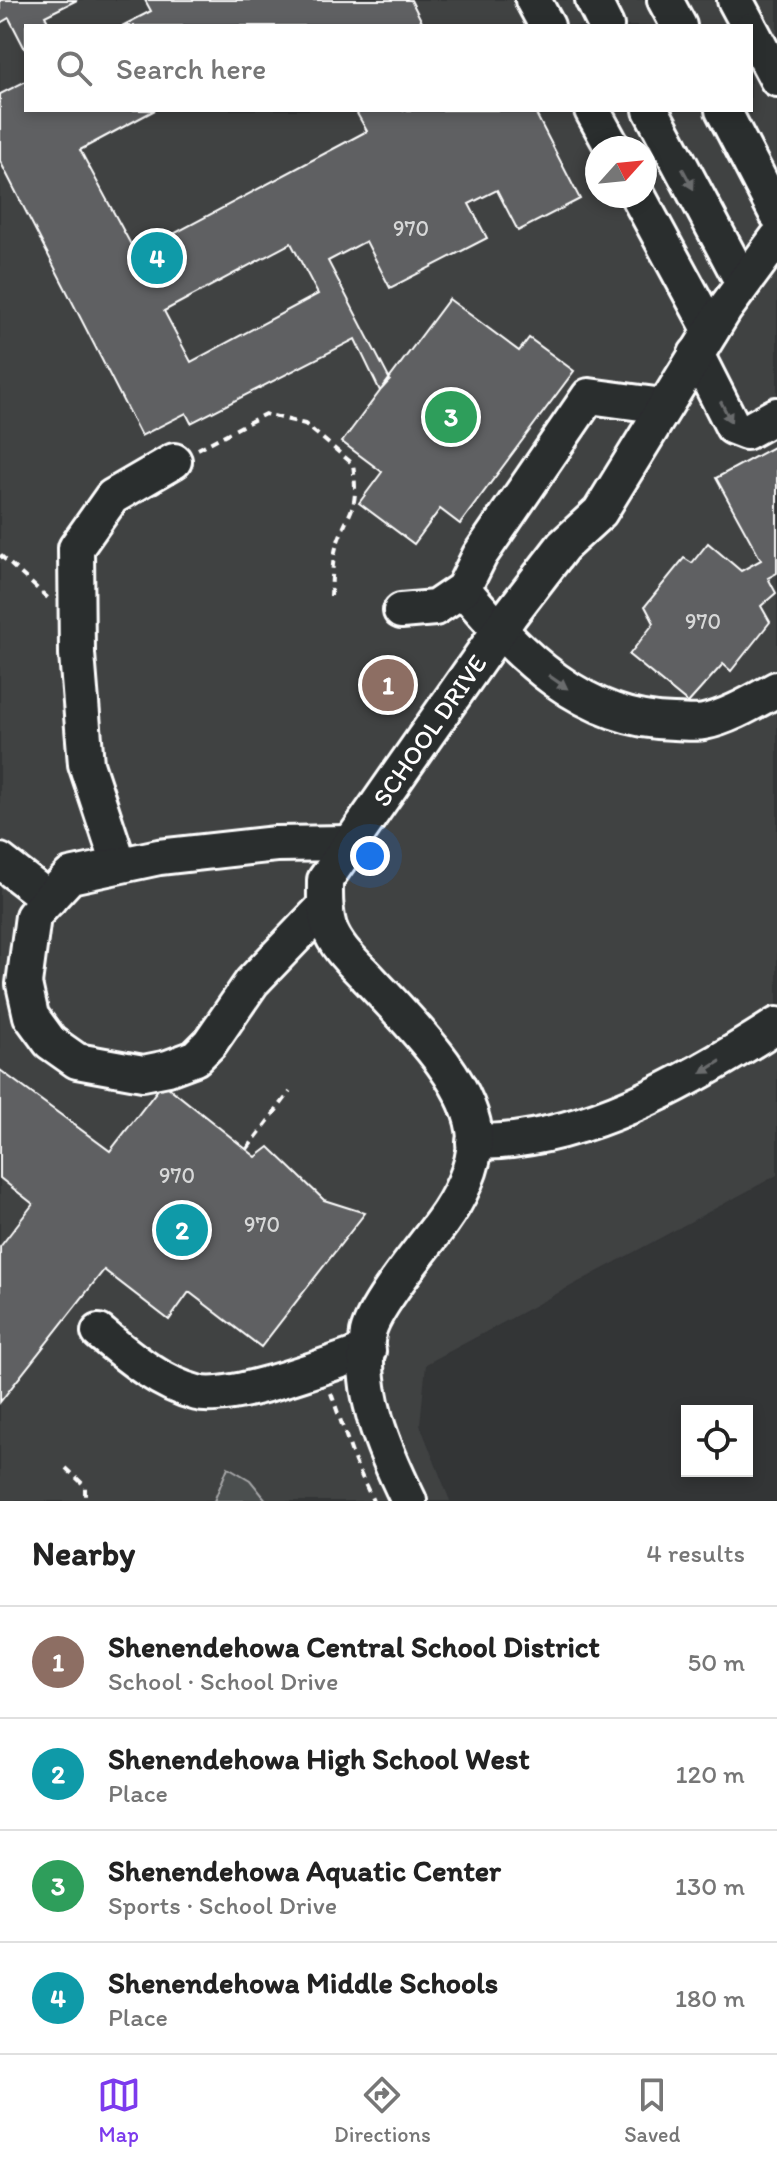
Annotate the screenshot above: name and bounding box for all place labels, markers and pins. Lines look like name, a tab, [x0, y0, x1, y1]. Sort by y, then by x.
pin: 4	[131, 228, 183, 288]
pin: 3	[425, 387, 477, 447]
pin: 1	[362, 655, 414, 715]
pin: 2	[156, 1200, 208, 1260]

